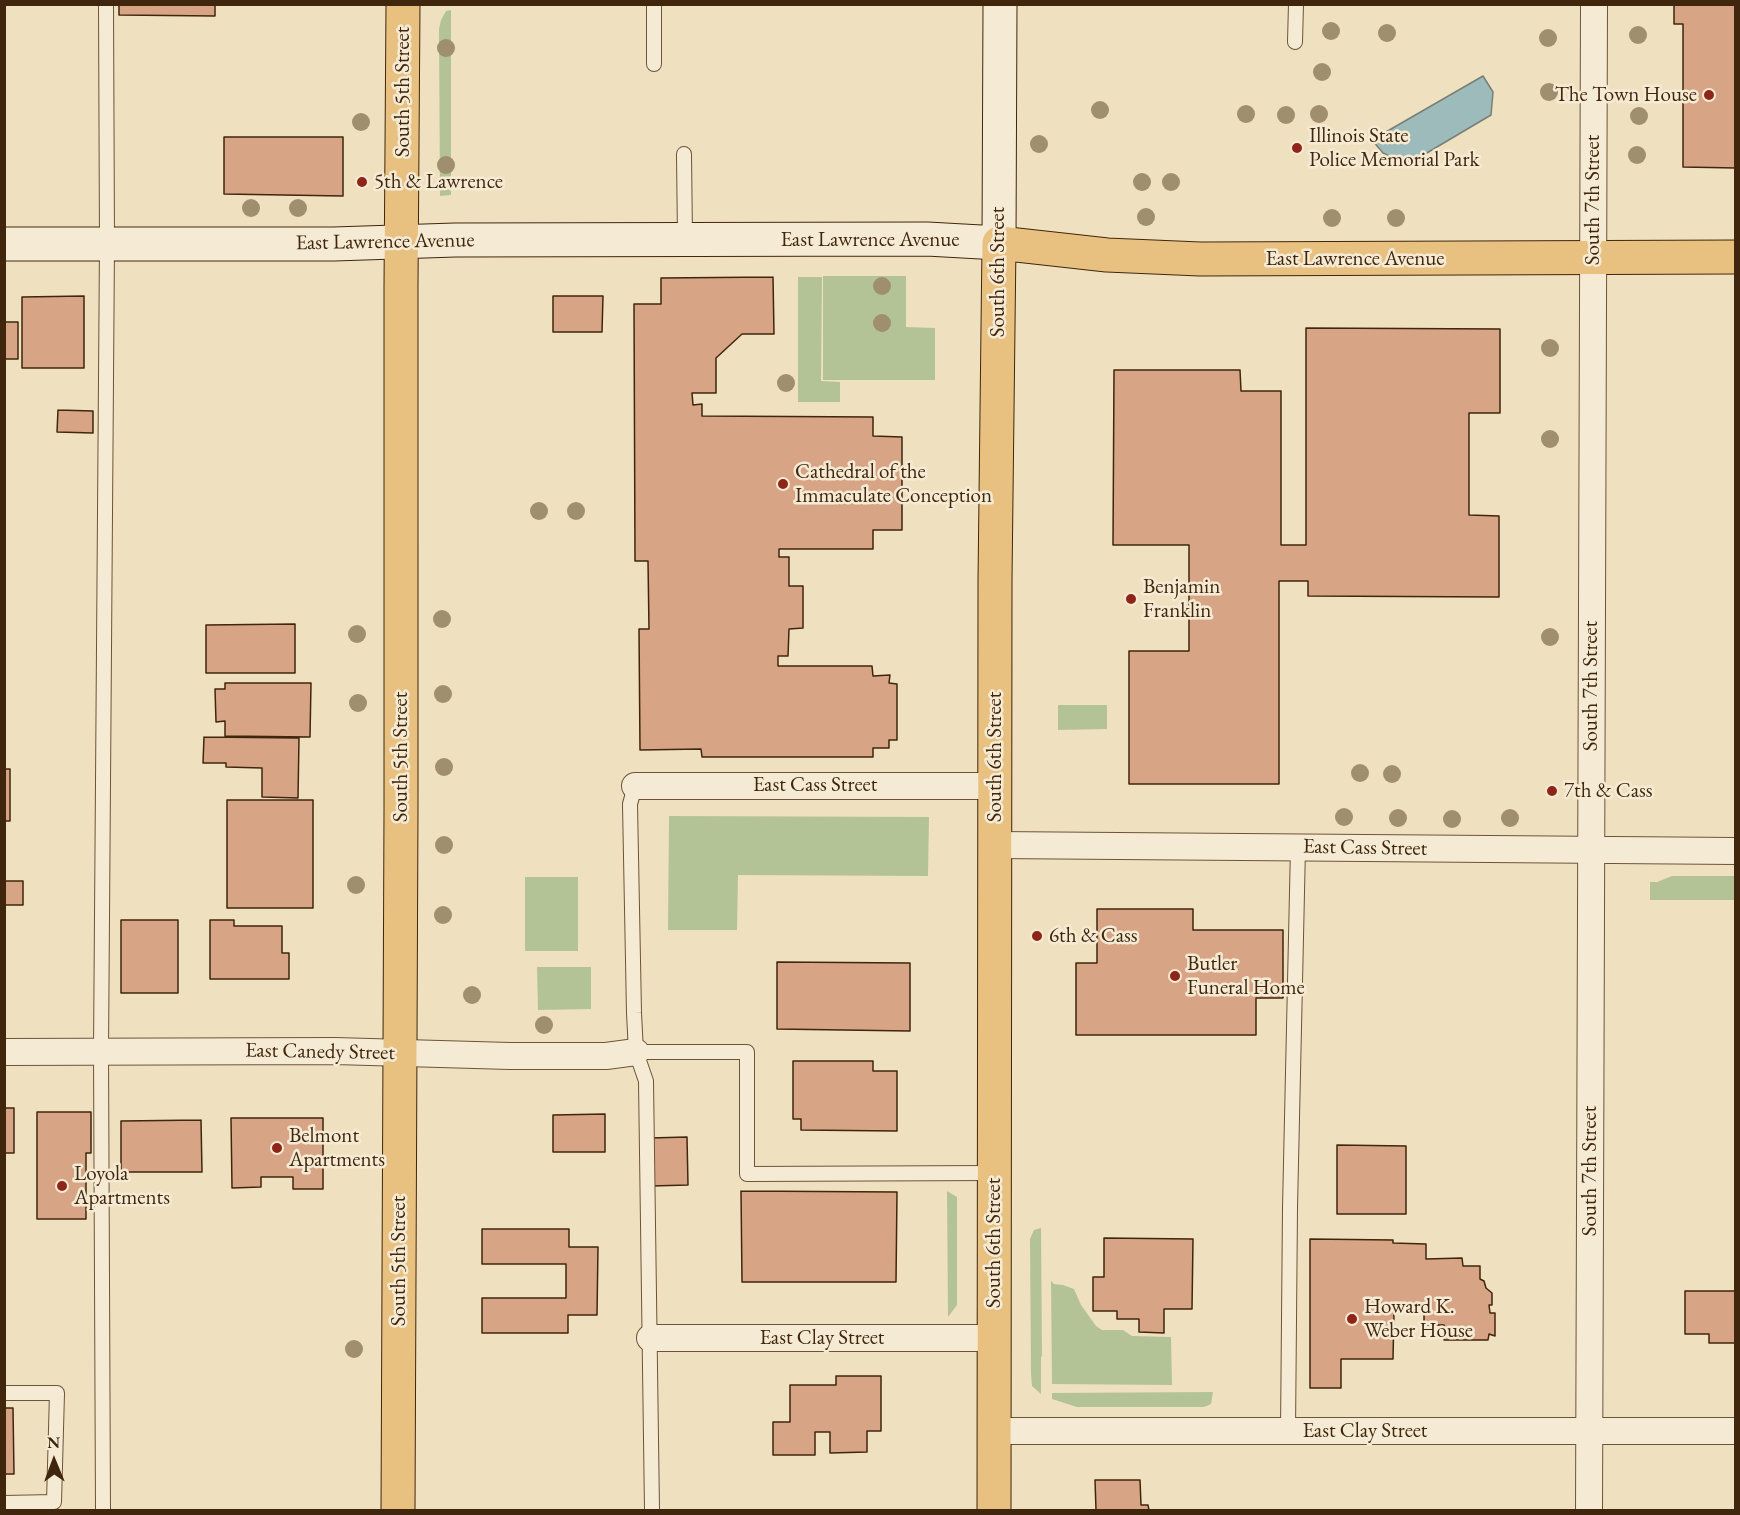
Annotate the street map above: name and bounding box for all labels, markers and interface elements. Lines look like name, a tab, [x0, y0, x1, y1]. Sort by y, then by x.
street label: South 5th Street	[390, 27, 416, 157]
place label: The Town House	[1555, 82, 1697, 108]
marker: The Town House	[1702, 88, 1716, 102]
place label: Illinois State Police Memorial Park	[1309, 123, 1479, 173]
street label: South 7th Street	[1580, 135, 1606, 265]
marker: Illinois State Police Memorial Park	[1290, 141, 1304, 155]
place label: 5th & Lawrence	[374, 169, 503, 195]
marker: 5th & Lawrence	[355, 175, 369, 189]
street label: South 6th Street	[985, 207, 1011, 337]
street label: East Lawrence Avenue	[781, 227, 959, 253]
street label: East Lawrence Avenue	[295, 228, 475, 256]
street label: East Lawrence Avenue	[1266, 246, 1444, 272]
place label: Cathedral of the Immaculate Conception	[795, 459, 992, 509]
marker: Cathedral of the Immaculate Conception	[776, 477, 790, 491]
place label: Benjamin Franklin	[1143, 574, 1220, 624]
marker: Benjamin Franklin	[1124, 592, 1138, 606]
street label: South 7th Street	[1578, 621, 1604, 751]
street label: South 5th Street	[388, 692, 414, 822]
street label: South 6th Street	[982, 692, 1008, 822]
street label: East Cass Street	[753, 772, 877, 798]
place label: 7th & Cass	[1564, 778, 1653, 804]
marker: 7th & Cass	[1545, 784, 1559, 798]
street label: East Cass Street	[1303, 834, 1427, 862]
place label: 6th & Cass	[1049, 923, 1138, 949]
marker: 6th & Cass	[1030, 929, 1044, 943]
place label: Butler Funeral Home	[1187, 951, 1305, 1001]
marker: Butler Funeral Home	[1168, 969, 1182, 983]
street label: East Canedy Street	[245, 1038, 395, 1066]
street label: South 7th Street	[1577, 1106, 1603, 1236]
place label: Belmont Apartments	[289, 1123, 385, 1173]
marker: Belmont Apartments	[270, 1141, 284, 1155]
place label: Loyola Apartments	[74, 1161, 170, 1211]
street label: South 6th Street	[981, 1178, 1007, 1308]
marker: Loyola Apartments	[55, 1179, 69, 1193]
street label: South 5th Street	[386, 1196, 412, 1326]
place label: Howard K. Weber House	[1364, 1294, 1473, 1344]
marker: Howard K. Weber House	[1345, 1312, 1359, 1326]
street label: East Clay Street	[760, 1325, 884, 1351]
street label: East Clay Street	[1303, 1418, 1427, 1444]
north arrow	[24, 1431, 84, 1491]
text: N	[47, 1432, 60, 1453]

